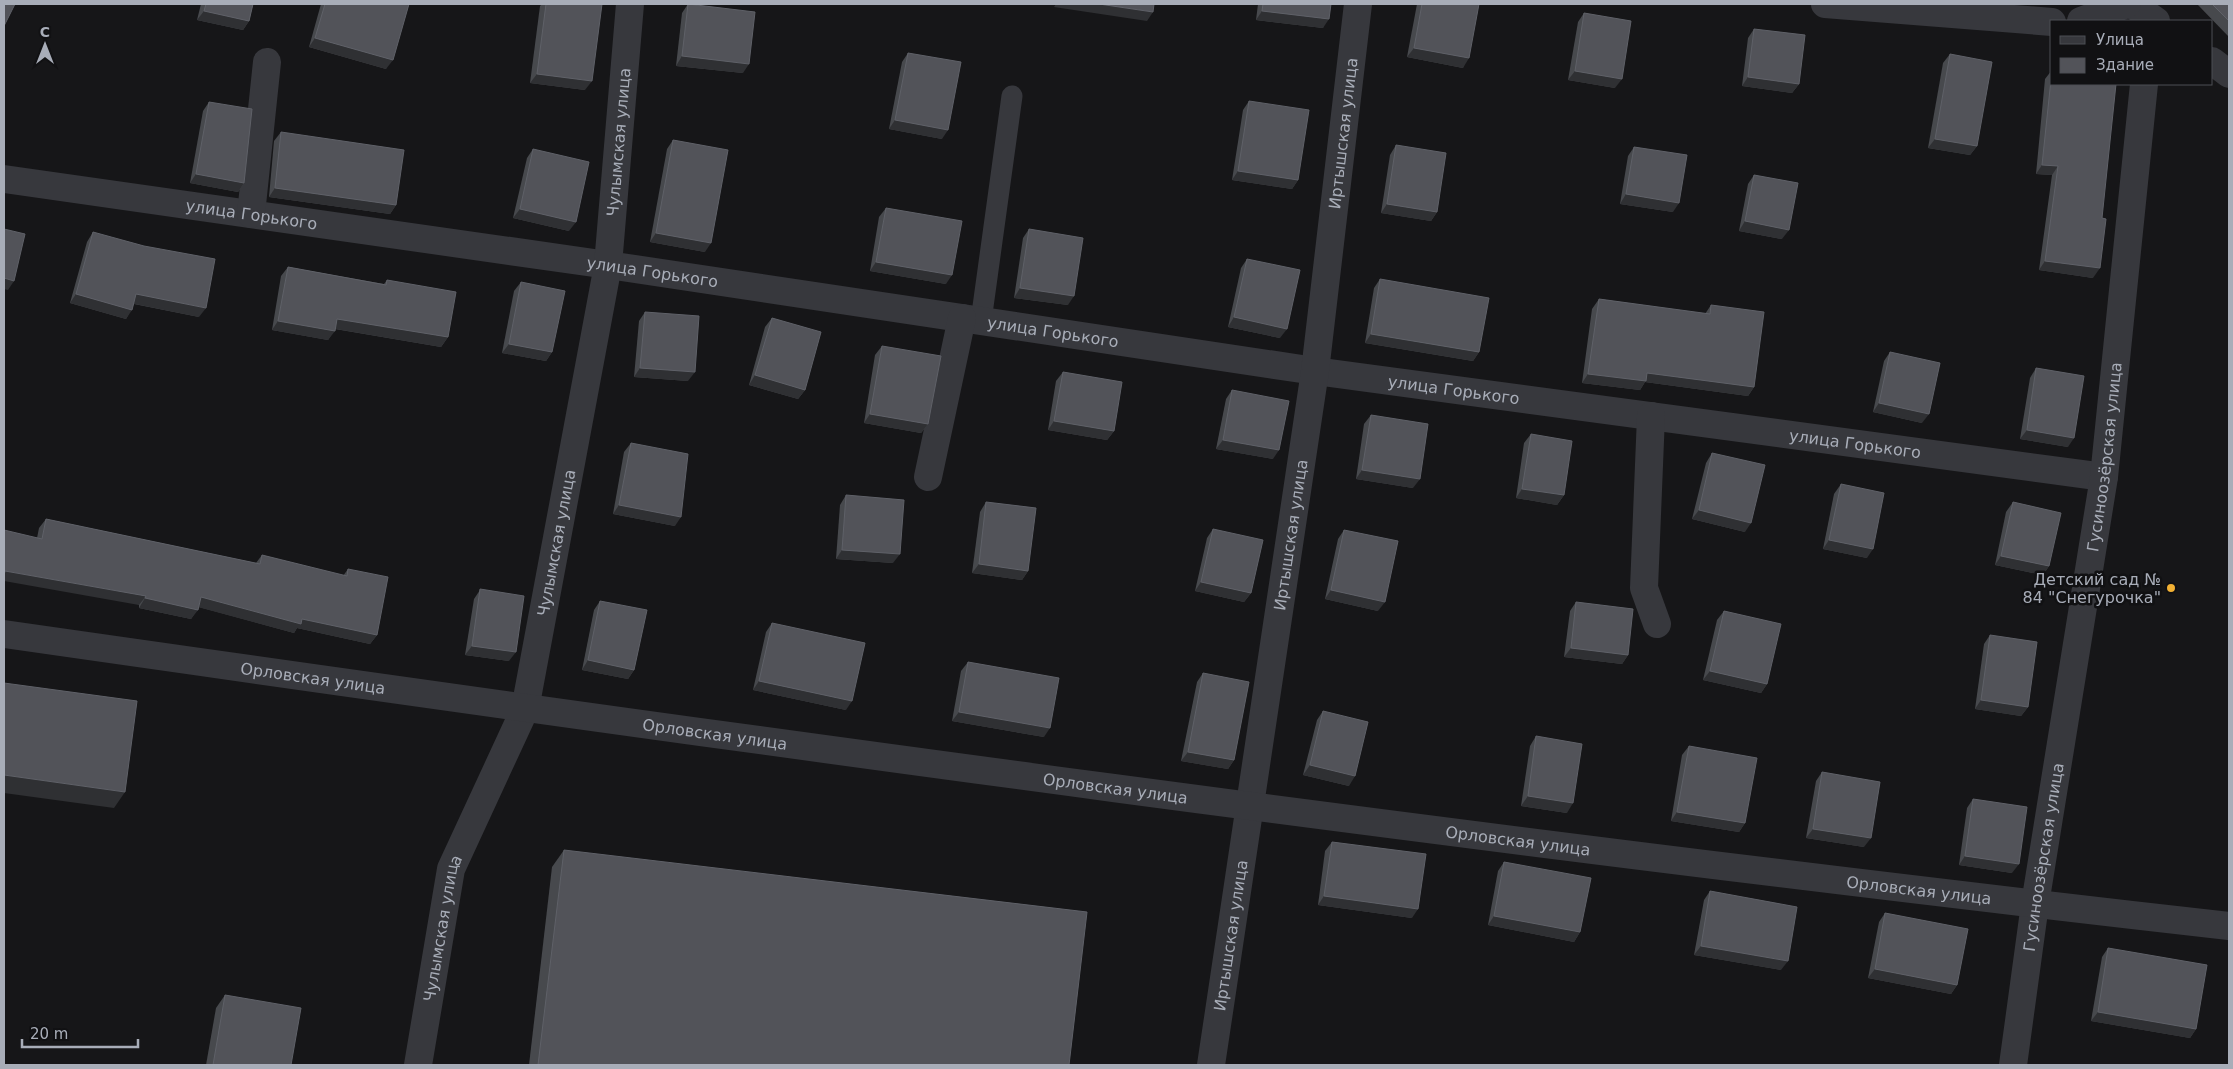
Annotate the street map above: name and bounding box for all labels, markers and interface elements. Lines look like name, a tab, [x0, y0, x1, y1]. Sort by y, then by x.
north arrow	[20, 20, 70, 70]
legend	[2050, 20, 2213, 85]
text: С	[40, 24, 50, 40]
text: Улица	[2096, 31, 2144, 49]
text: Здание	[2096, 56, 2154, 74]
street label: Иртышская улица	[1325, 57, 1362, 210]
street label: Чулымская улица	[603, 67, 635, 217]
street label: улица Горького	[184, 196, 318, 233]
street label: улица Горького	[585, 253, 719, 291]
street label: улица Горького	[986, 313, 1120, 351]
street label: Гусиноозёрская улица	[2083, 361, 2126, 553]
street label: улица Горького	[1387, 372, 1521, 408]
street label: улица Горького	[1788, 426, 1922, 462]
street label: Иртышская улица	[1270, 458, 1312, 612]
street label: Чулымская улица	[533, 468, 580, 618]
place label: Детский сад № 84 "Снегурочка"	[2023, 570, 2161, 607]
marker: Детский сад № 84 "Снегурочка"	[2165, 582, 2177, 594]
street label: Орловская улица	[239, 659, 386, 698]
street label: Орловская улица	[641, 715, 789, 754]
street label: Гусиноозёрская улица	[2020, 761, 2068, 953]
street label: Орловская улица	[1042, 770, 1189, 808]
street label: Орловская улица	[1444, 822, 1592, 860]
street label: Чулымская улица	[420, 852, 466, 1003]
street label: Иртышская улица	[1210, 859, 1252, 1012]
street label: Орловская улица	[1845, 872, 1992, 908]
scale bar	[22, 1016, 139, 1048]
text: 20 m	[30, 1025, 68, 1043]

